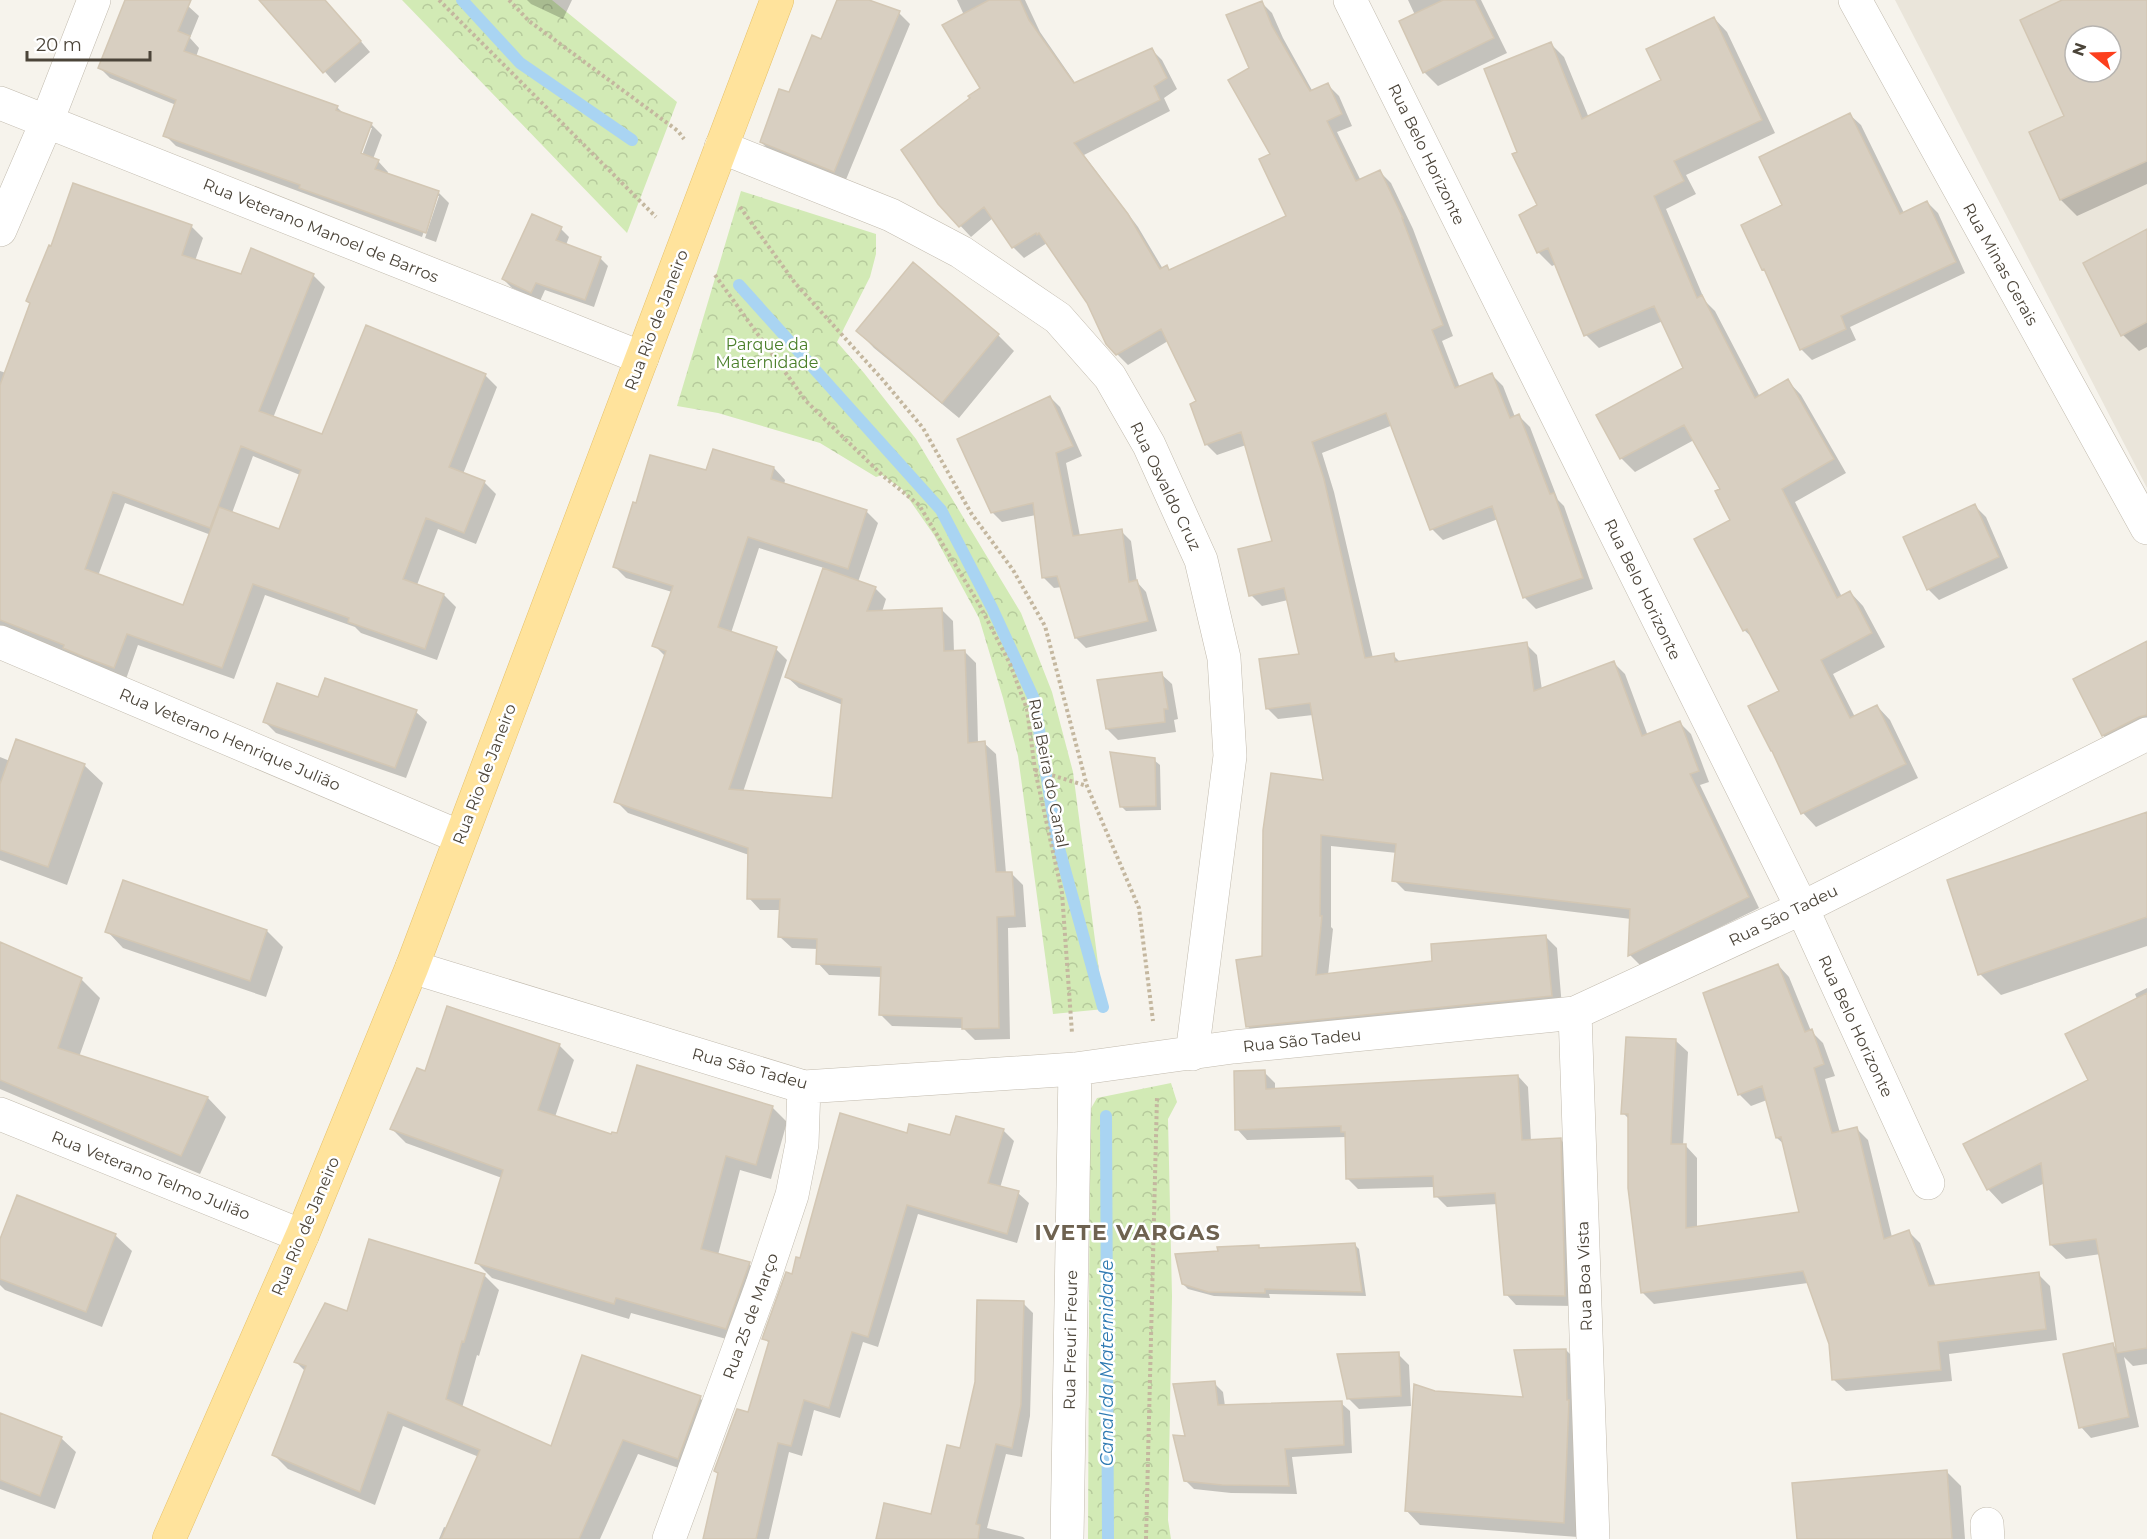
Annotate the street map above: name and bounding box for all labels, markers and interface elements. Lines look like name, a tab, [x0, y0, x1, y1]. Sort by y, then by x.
scale bar	[27, 24, 150, 62]
north arrow	[2063, 24, 2123, 84]
text: 20 m	[36, 34, 82, 56]
text: N	[2068, 40, 2090, 58]
street label: Rua Belo Horizonte	[1384, 81, 1469, 228]
street label: Rua Veterano Manoel de Barros	[200, 174, 442, 287]
street label: Rua Minas Gerais	[1959, 200, 2042, 329]
street label: Rua Rio de Janeiro	[621, 247, 692, 393]
park label: Parque da Maternidade	[716, 335, 818, 372]
street label: Rua Osvaldo Cruz	[1126, 419, 1205, 554]
street label: Rua Belo Horizonte	[1600, 516, 1685, 663]
street label: Rua Veterano Henrique Julião	[116, 684, 343, 795]
street label: Rua Beira do Canal	[1025, 697, 1072, 849]
street label: Rua Rio de Janeiro	[449, 701, 520, 847]
street label: Rua São Tadeu	[1726, 881, 1841, 950]
street label: Rua Belo Horizonte	[1814, 952, 1897, 1100]
street label: Rua São Tadeu	[1242, 1025, 1362, 1056]
street label: Rua São Tadeu	[690, 1044, 810, 1093]
street label: Rua Veterano Telmo Julião	[49, 1127, 253, 1224]
street label: Rua Rio de Janeiro	[268, 1154, 343, 1299]
district label: IVETE VARGAS	[1035, 1219, 1221, 1246]
street label: Rua Boa Vista	[1573, 1221, 1596, 1331]
street label: Rua 25 de Março	[719, 1251, 782, 1382]
water label: Canal da Maternidade	[1096, 1260, 1118, 1466]
street label: Rua Freuri Freure	[1060, 1270, 1081, 1410]

